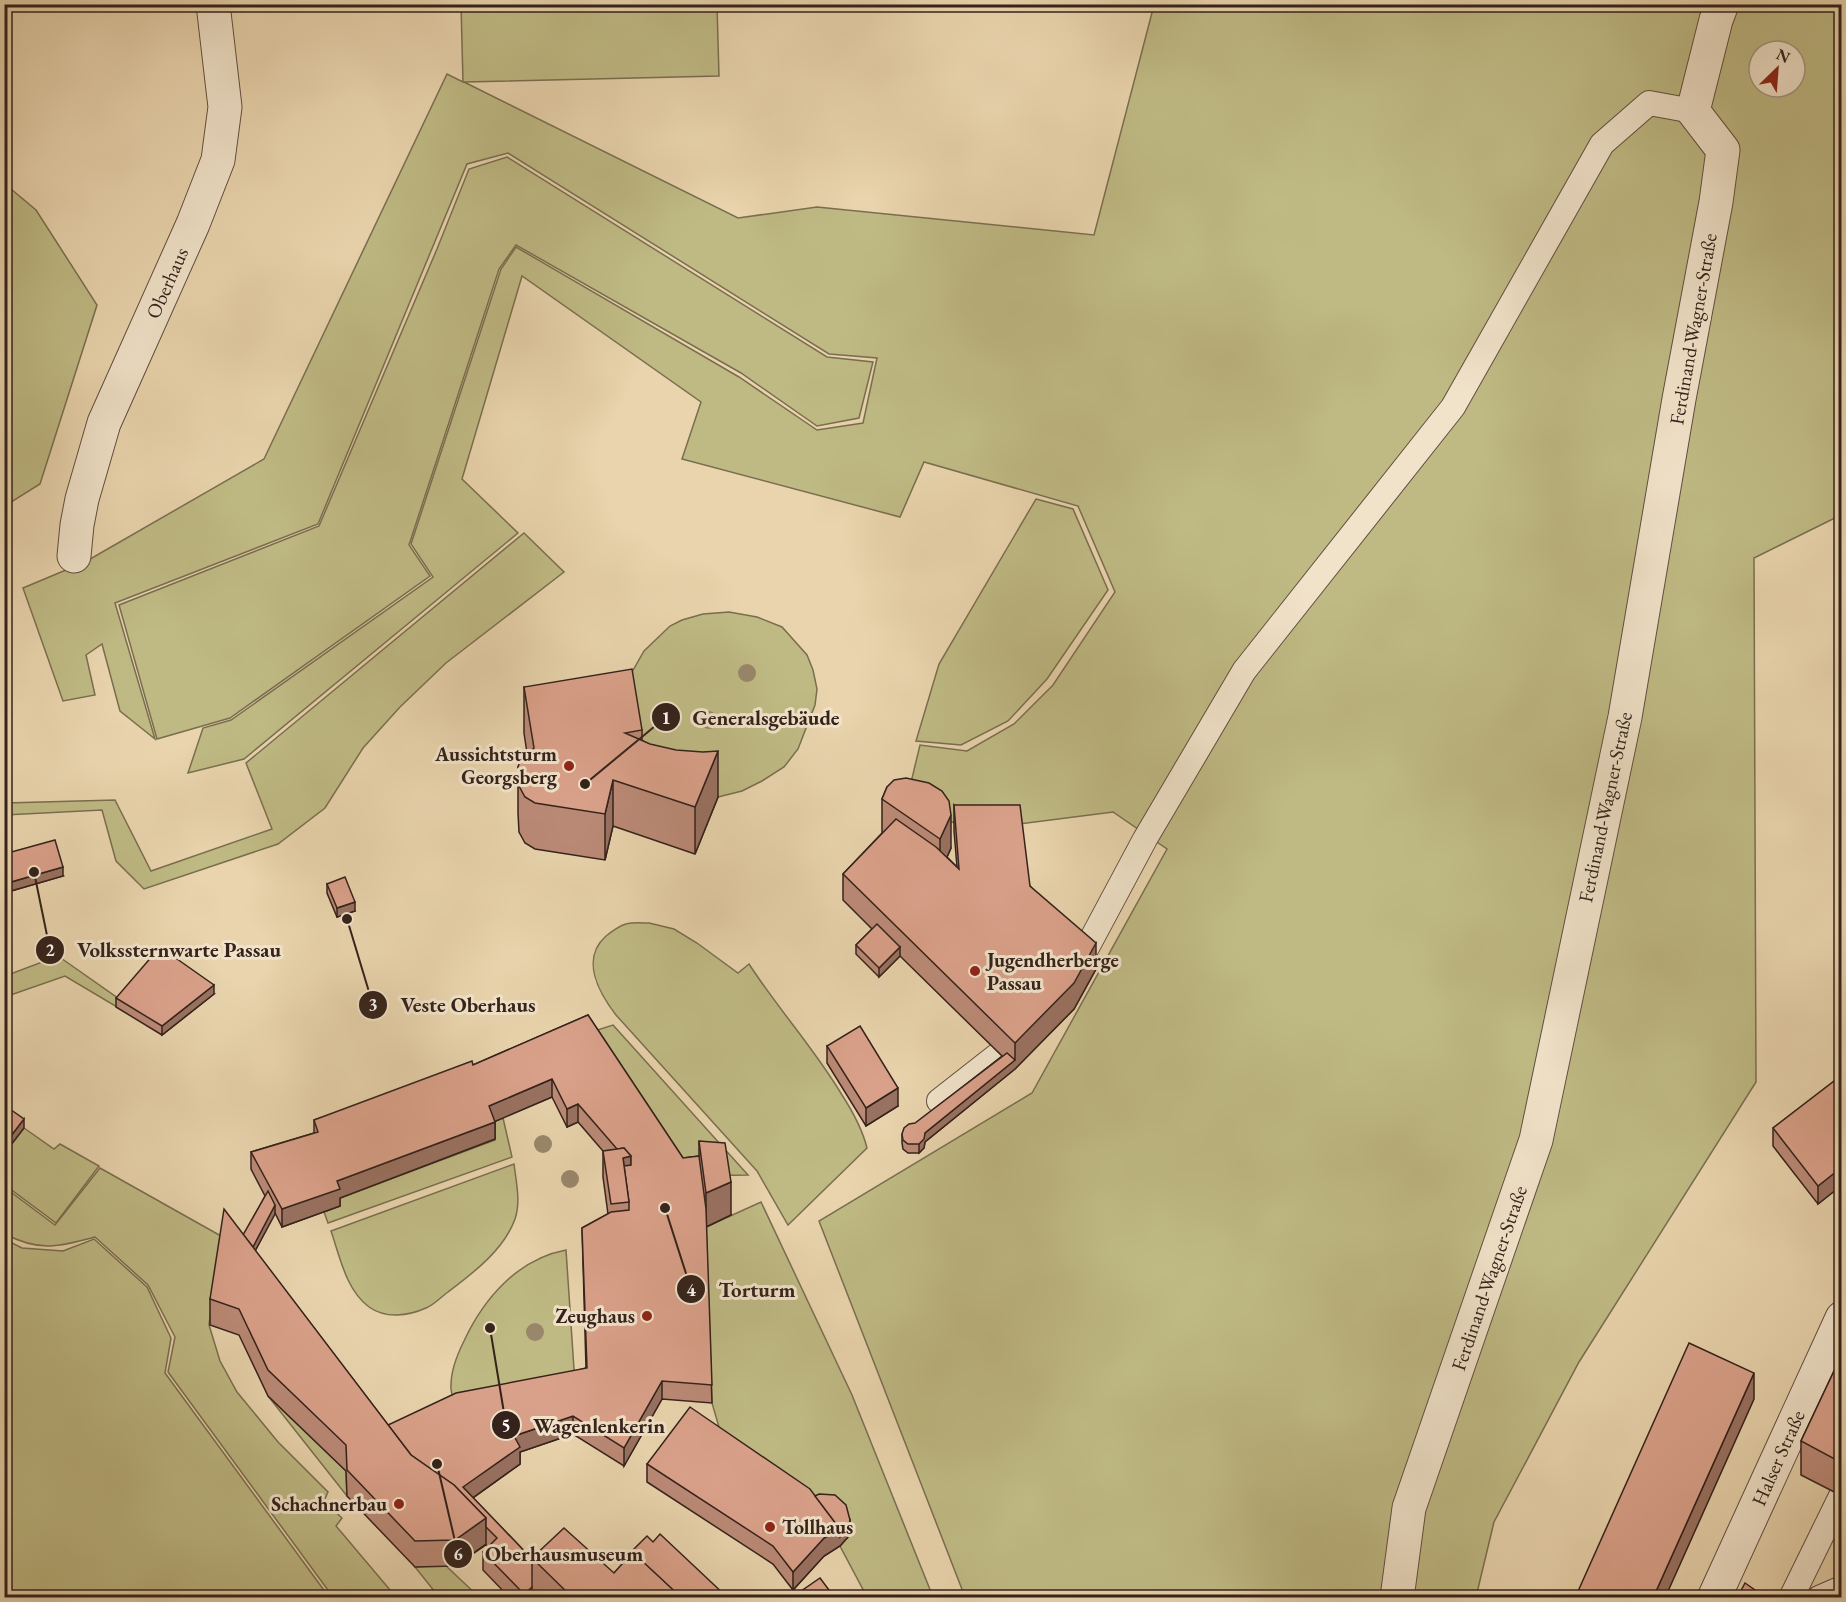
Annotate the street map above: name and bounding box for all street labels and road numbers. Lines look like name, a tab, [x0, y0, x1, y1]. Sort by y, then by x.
street label: Ferdinand-Wagner-Straße	[1663, 231, 1723, 427]
street label: Oberhaus	[140, 243, 194, 323]
street label: Ferdinand-Wagner-Straße	[1572, 709, 1638, 905]
street label: Ferdinand-Wagner-Straße	[1445, 1182, 1533, 1374]
street label: Halser Straße	[1745, 1406, 1811, 1510]

